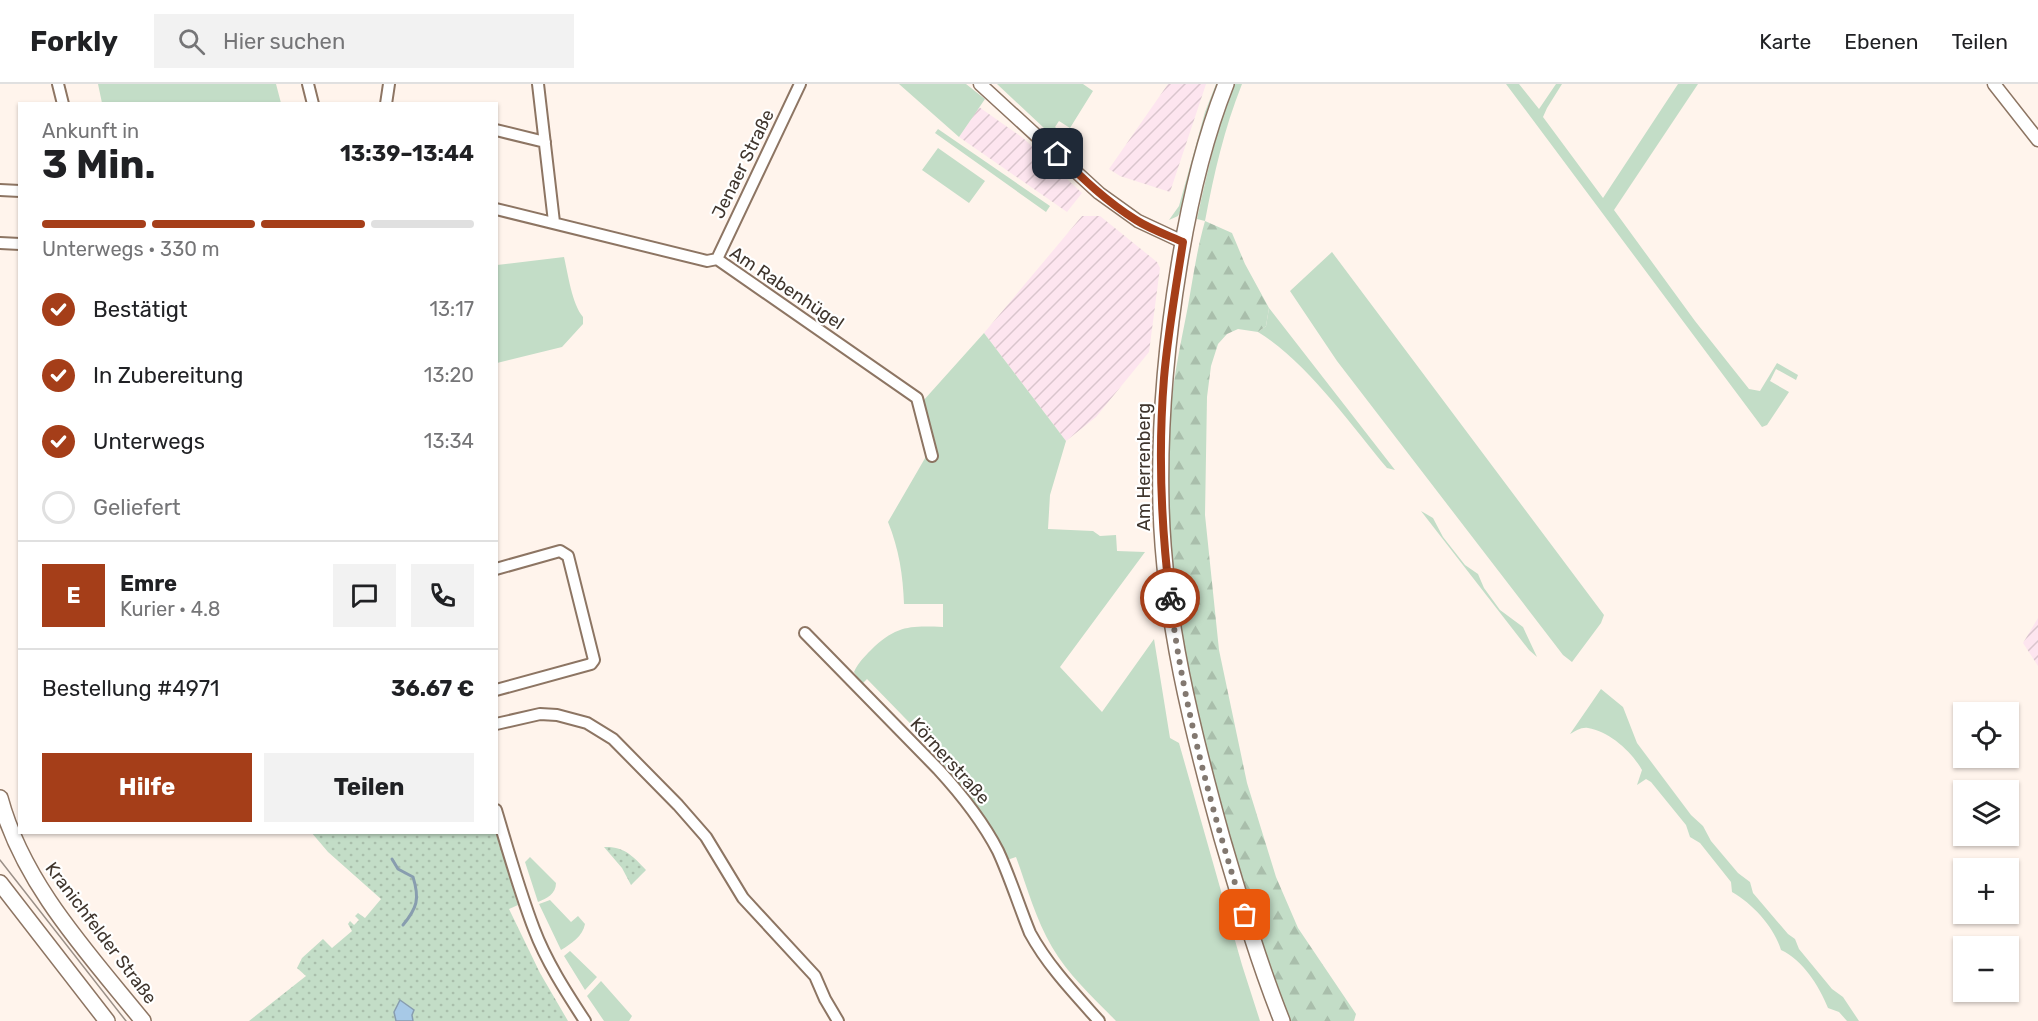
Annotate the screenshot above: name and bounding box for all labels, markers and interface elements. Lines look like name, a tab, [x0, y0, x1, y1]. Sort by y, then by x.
search box	[154, 14, 574, 68]
text: Forkly	[30, 25, 118, 58]
icon: search	[175, 25, 208, 58]
text: Hier suchen	[223, 28, 345, 55]
text: Karte	[1759, 29, 1811, 54]
text: Ebenen	[1844, 29, 1918, 54]
text: Teilen	[1951, 29, 2008, 54]
street label: Jenaer Straße	[707, 106, 779, 222]
text: Ankunft in	[42, 119, 139, 143]
pin	[1032, 128, 1083, 179]
icon: home	[1041, 137, 1074, 170]
text: 13:39–13:44	[340, 140, 474, 167]
text: 3 Min.	[42, 142, 156, 188]
text: Unterwegs · 330 m	[42, 237, 220, 261]
street label: Am Rabenhügel	[726, 242, 848, 334]
icon: check	[42, 293, 75, 326]
text: Bestätigt	[93, 296, 188, 323]
text: 13:17	[429, 297, 474, 321]
icon: check	[42, 359, 75, 392]
text: In Zubereitung	[93, 362, 243, 389]
text: 13:20	[424, 363, 474, 387]
street label: Am Herrenberg	[1133, 403, 1155, 531]
icon: check	[42, 425, 75, 458]
text: Unterwegs	[93, 428, 205, 455]
text: 13:34	[424, 429, 474, 453]
text: Geliefert	[93, 494, 181, 521]
button: chat	[333, 564, 396, 627]
button: phone	[411, 564, 474, 627]
courier	[1140, 568, 1200, 628]
text: Emre	[120, 570, 177, 597]
text: E	[66, 582, 81, 609]
icon: bike	[1154, 582, 1187, 615]
text: Kurier · 4.8	[120, 597, 220, 621]
text: Bestellung #4971	[42, 675, 220, 702]
text: 36.67 €	[391, 675, 474, 702]
map controls	[1953, 702, 2019, 1002]
button: locate	[1953, 702, 2019, 768]
street label: Körnerstraße	[905, 713, 995, 809]
button: Hilfe	[42, 753, 252, 822]
button: Teilen	[264, 753, 474, 822]
button: layers	[1953, 780, 2019, 846]
street label: Kranichfelder Straße	[41, 858, 161, 1008]
button: +	[1953, 858, 2019, 924]
pin	[1219, 889, 1270, 940]
icon: bag	[1228, 898, 1261, 931]
button: −	[1953, 936, 2019, 1002]

